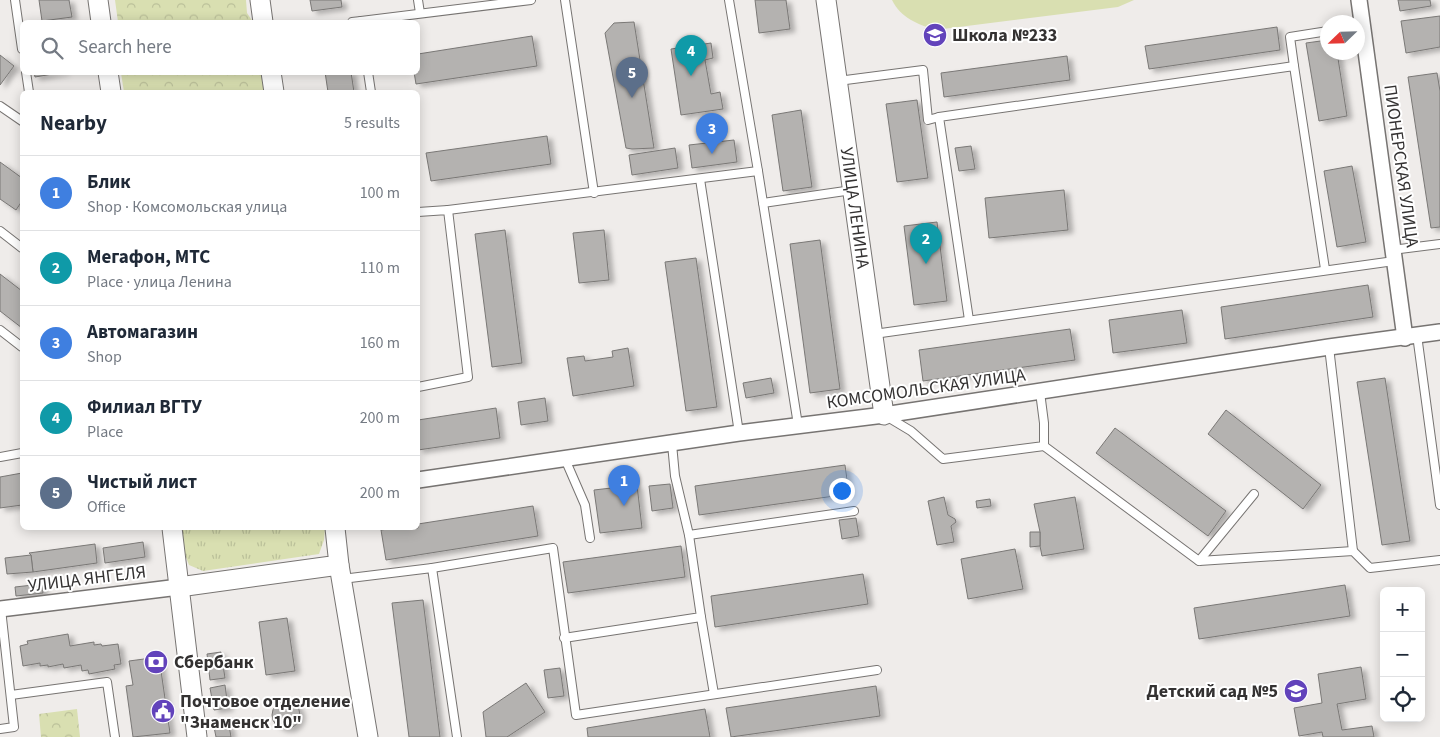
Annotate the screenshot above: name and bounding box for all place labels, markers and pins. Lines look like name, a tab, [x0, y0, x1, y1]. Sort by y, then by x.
school or university icon: Школа №233	[922, 22, 948, 48]
place label: Школа №233	[952, 23, 1057, 48]
pin: 4	[675, 35, 707, 76]
pin: 5	[616, 57, 648, 98]
pin: 3	[696, 113, 728, 154]
pin: 2	[910, 223, 942, 264]
pin: 1	[608, 465, 640, 506]
bank icon: Сбербанк	[143, 649, 169, 675]
place label: Сбербанк	[174, 650, 254, 675]
school or university icon: Детский сад №5	[1283, 678, 1309, 704]
place label: Детский сад №5	[1146, 679, 1278, 704]
place label: Почтовое отделение "Знаменск 10"	[180, 689, 351, 735]
public building icon: Почтовое отделение "Знаменск 10"	[150, 698, 176, 724]

